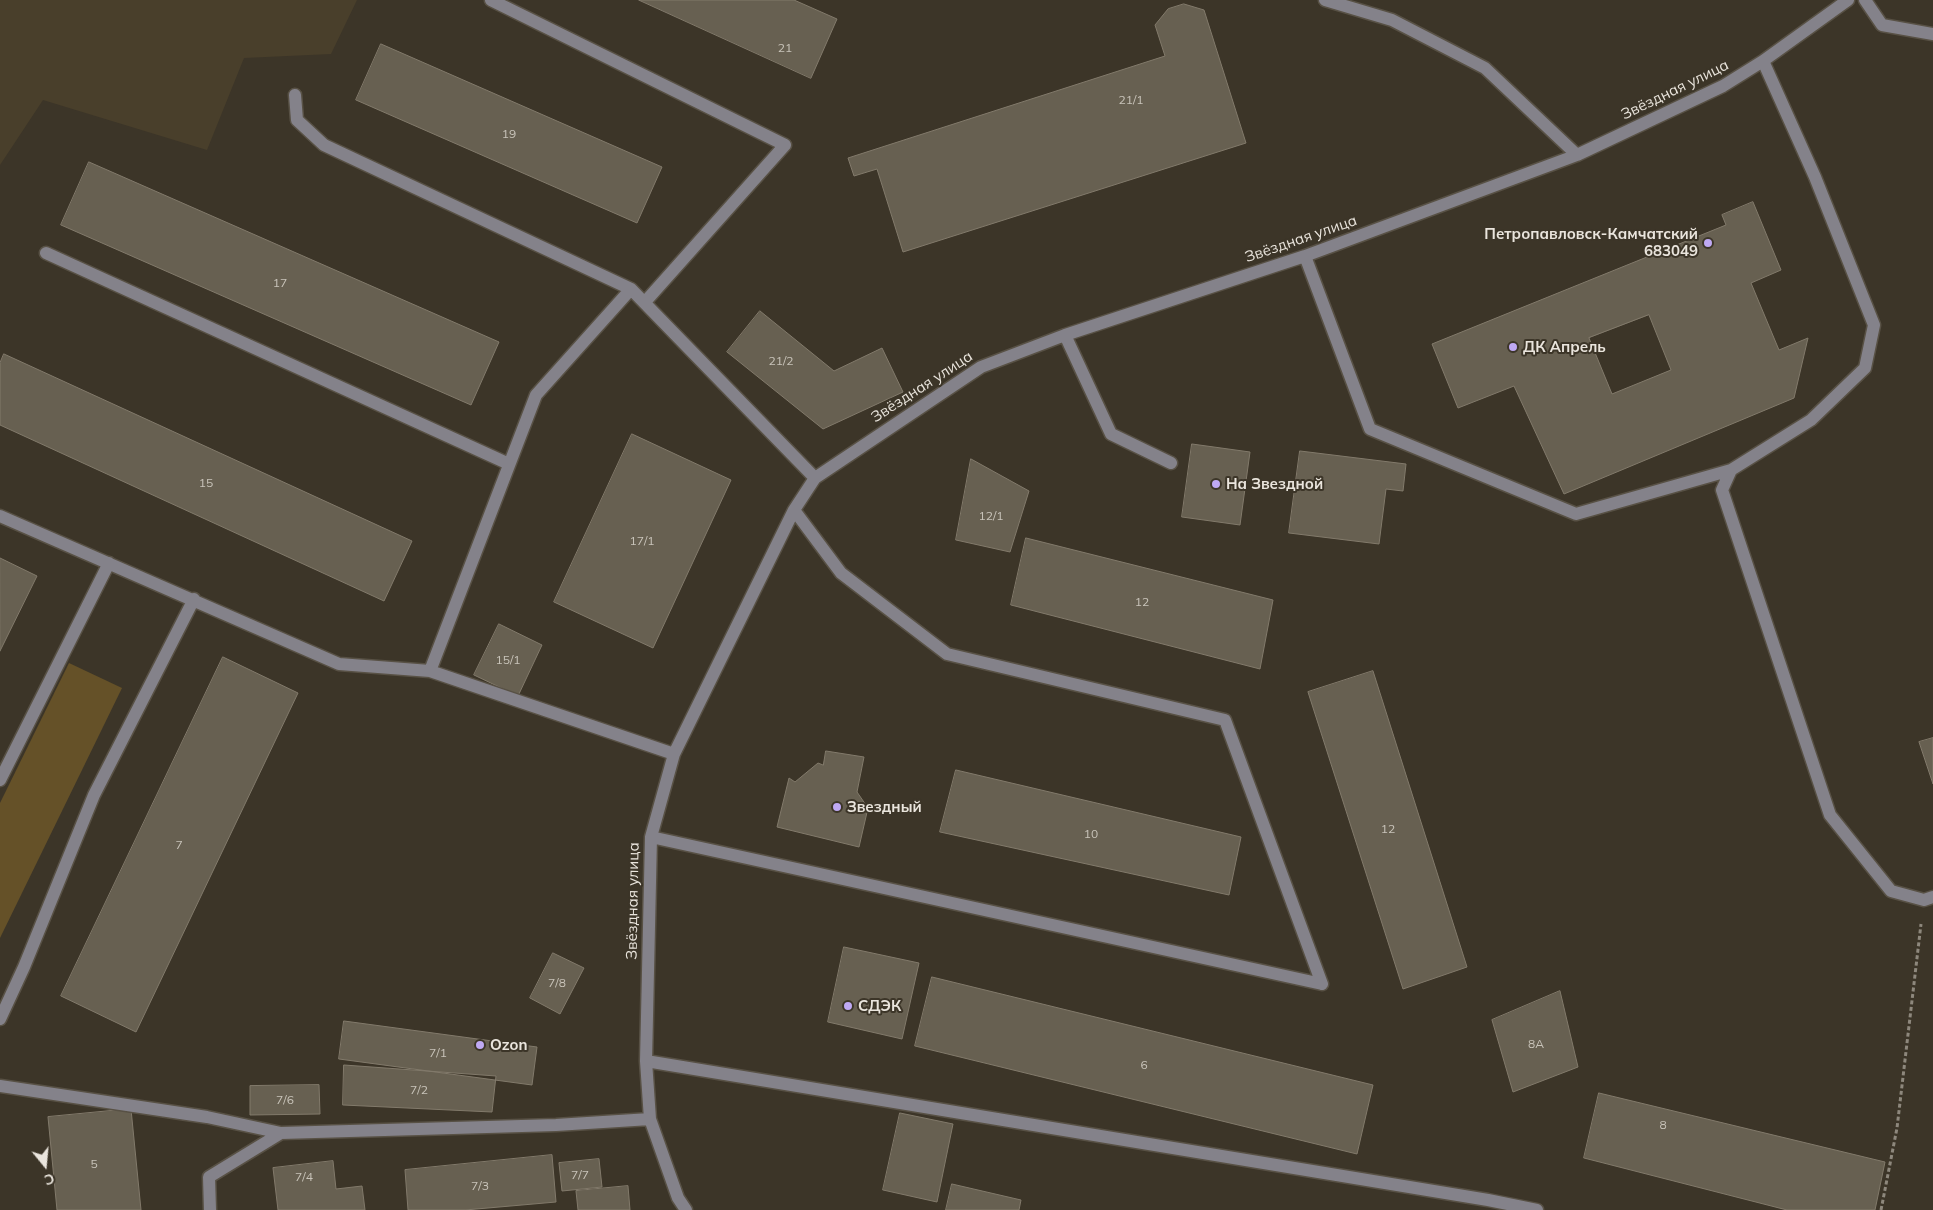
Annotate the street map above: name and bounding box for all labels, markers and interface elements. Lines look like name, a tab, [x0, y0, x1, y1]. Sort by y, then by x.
house number: 21	[778, 41, 792, 55]
street label: Звёздная улица	[1618, 56, 1732, 124]
house number: 21/1	[1118, 93, 1144, 107]
house number: 19	[502, 127, 516, 141]
street label: Звёздная улица	[1243, 211, 1359, 267]
place label: Петропавловск-Камчатский 683049	[1484, 225, 1698, 260]
marker: Петропавловск-Камчатский 683049	[1702, 237, 1714, 249]
house number: 17	[273, 276, 287, 290]
place label: ДК Апрель	[1523, 338, 1606, 356]
marker: ДК Апрель	[1507, 341, 1519, 353]
street label: Звёздная улица	[868, 347, 976, 427]
house number: 21/2	[768, 354, 794, 368]
place label: На Звездной	[1226, 475, 1323, 493]
house number: 15	[199, 476, 213, 490]
marker: На Звездной	[1210, 478, 1222, 490]
house number: 12/1	[978, 509, 1004, 523]
house number: 17/1	[629, 534, 655, 548]
house number: 12	[1135, 595, 1149, 609]
house number: 15/1	[495, 653, 521, 667]
place label: Звездный	[847, 798, 922, 816]
marker: Звездный	[831, 801, 843, 813]
house number: 12	[1381, 822, 1395, 836]
house number: 10	[1084, 827, 1098, 841]
house number: 7	[175, 838, 183, 852]
street label: Звёздная улица	[623, 842, 643, 960]
house number: 7/8	[548, 976, 566, 990]
place label: СДЭК	[858, 997, 901, 1015]
marker: СДЭК	[842, 1000, 854, 1012]
place label: Ozon	[490, 1036, 527, 1054]
house number: 8А	[1528, 1037, 1544, 1051]
marker: Ozon	[474, 1039, 486, 1051]
house number: 7/1	[429, 1046, 447, 1060]
house number: 6	[1140, 1058, 1148, 1072]
house number: 7/2	[410, 1083, 428, 1097]
house number: 7/6	[276, 1093, 294, 1107]
house number: 8	[1659, 1118, 1667, 1132]
north arrow	[20, 1140, 70, 1190]
house number: 5	[90, 1157, 98, 1171]
house number: 7/7	[571, 1168, 589, 1182]
text: С	[42, 1169, 57, 1189]
house number: 7/4	[295, 1170, 313, 1184]
house number: 7/3	[471, 1179, 489, 1193]

